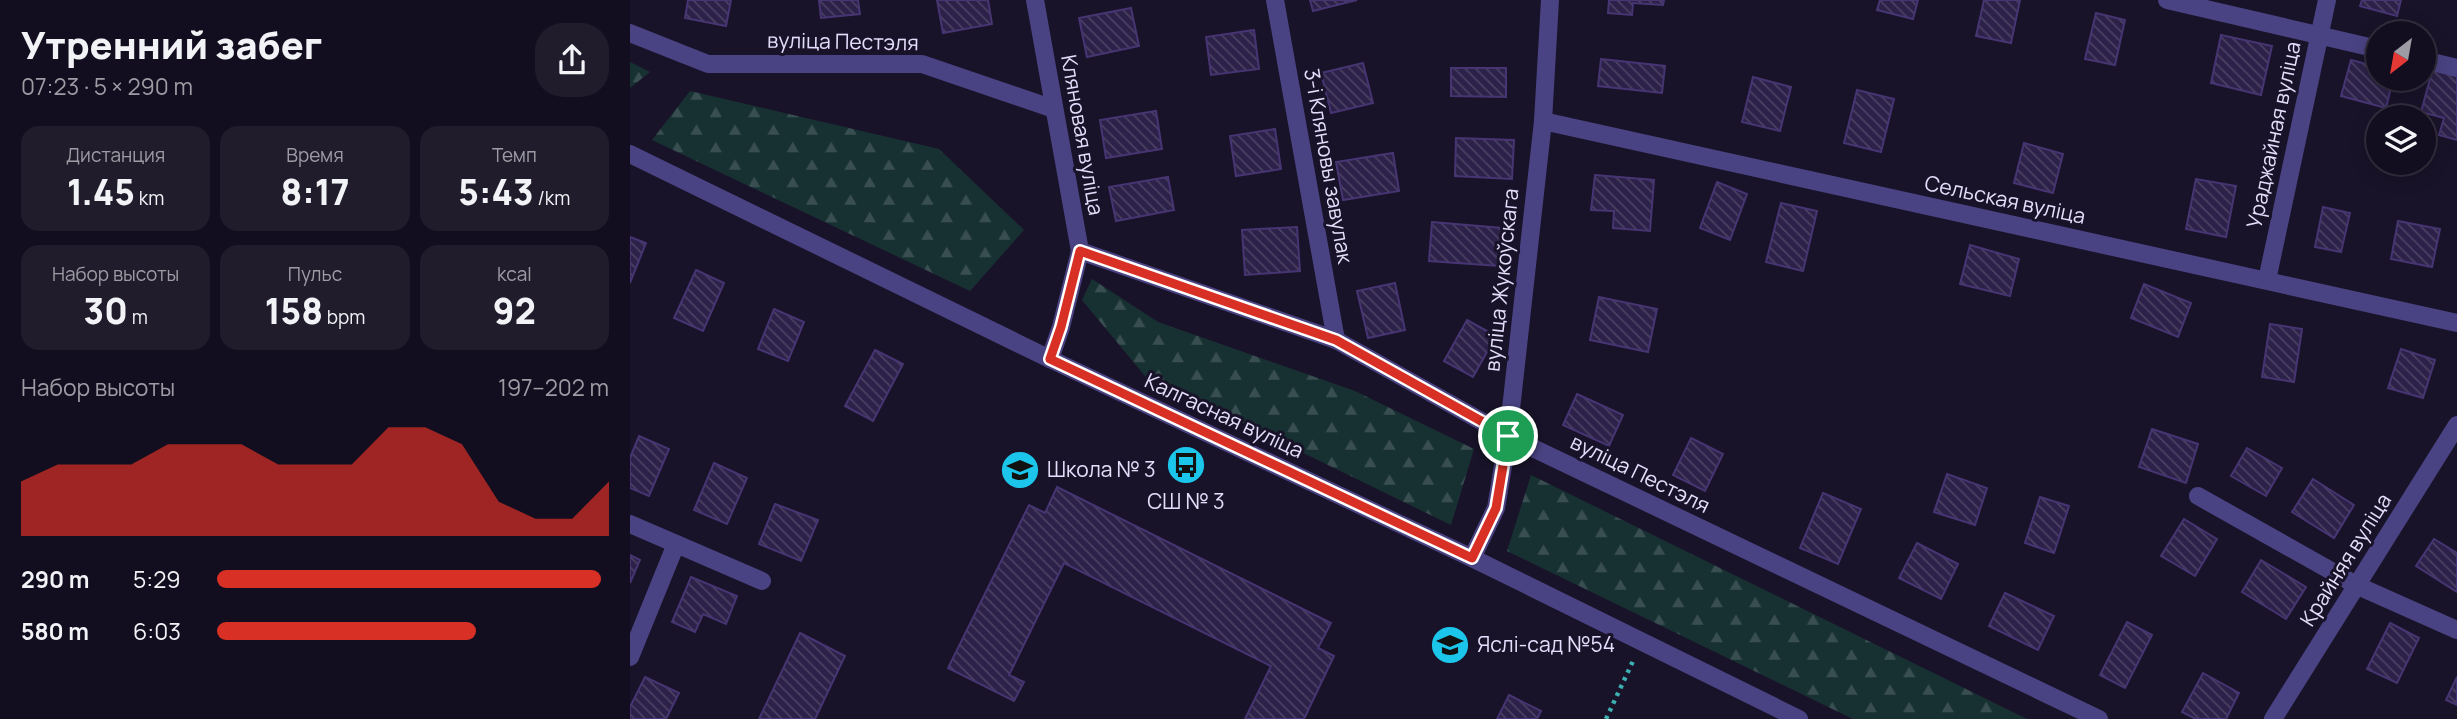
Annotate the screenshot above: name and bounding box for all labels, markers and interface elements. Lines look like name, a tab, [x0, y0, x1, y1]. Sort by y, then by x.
text: Утренний забег	[21, 18, 322, 70]
north arrow	[2366, 21, 2436, 91]
map controls	[2366, 21, 2436, 175]
button: share	[535, 23, 609, 97]
street label: вуліца Пестэля	[767, 26, 919, 56]
street label: Ураджайная вуліца	[2240, 39, 2306, 231]
street label: Кляновая вуліца	[1055, 52, 1111, 217]
street label: 3-і Кляновы завулак	[1298, 66, 1360, 266]
text: 07:23 · 5 × 290 m	[21, 70, 193, 102]
button: layers	[2366, 105, 2436, 175]
text: Дистанция	[66, 142, 165, 168]
text: Время	[286, 142, 344, 168]
text: Темп	[492, 142, 537, 168]
text: 1.45	[67, 168, 135, 216]
text: 8:17	[280, 168, 350, 216]
text: 5:43	[458, 168, 534, 216]
street label: Сельская вуліца	[1922, 168, 2088, 230]
text: km	[135, 185, 164, 211]
text: /km	[534, 185, 570, 211]
street label: вуліца Жукоўскага	[1477, 187, 1525, 373]
text: Набор высоты	[52, 261, 179, 287]
text: Пульс	[288, 261, 342, 287]
text: kcal	[497, 261, 532, 287]
text: 30	[84, 287, 128, 335]
text: 158	[265, 287, 323, 335]
text: 92	[493, 287, 536, 335]
text: m	[128, 304, 148, 330]
text: bpm	[323, 304, 365, 330]
street label: Калгасная вуліца	[1140, 366, 1308, 464]
text: Набор высоты	[21, 371, 175, 403]
text: 197–202 m	[498, 371, 609, 403]
pin	[1478, 406, 1538, 466]
icon: arrive	[1489, 417, 1527, 455]
street label: вуліца Пестэля	[1566, 427, 1715, 519]
bus stop icon: СШ № 3	[1165, 444, 1207, 486]
school or university icon: Школа № 3	[999, 449, 1041, 491]
place label: Школа № 3	[1047, 455, 1156, 483]
place label: СШ № 3	[1147, 487, 1225, 515]
street label: Крайняя вуліца	[2293, 488, 2397, 631]
text: 290 m	[21, 563, 89, 595]
text: 5:29	[133, 563, 181, 595]
text: 580 m	[21, 615, 89, 647]
text: 6:03	[133, 615, 181, 647]
school or university icon: Яслі-сад №54	[1429, 624, 1471, 666]
place label: Яслі-сад №54	[1477, 630, 1615, 658]

